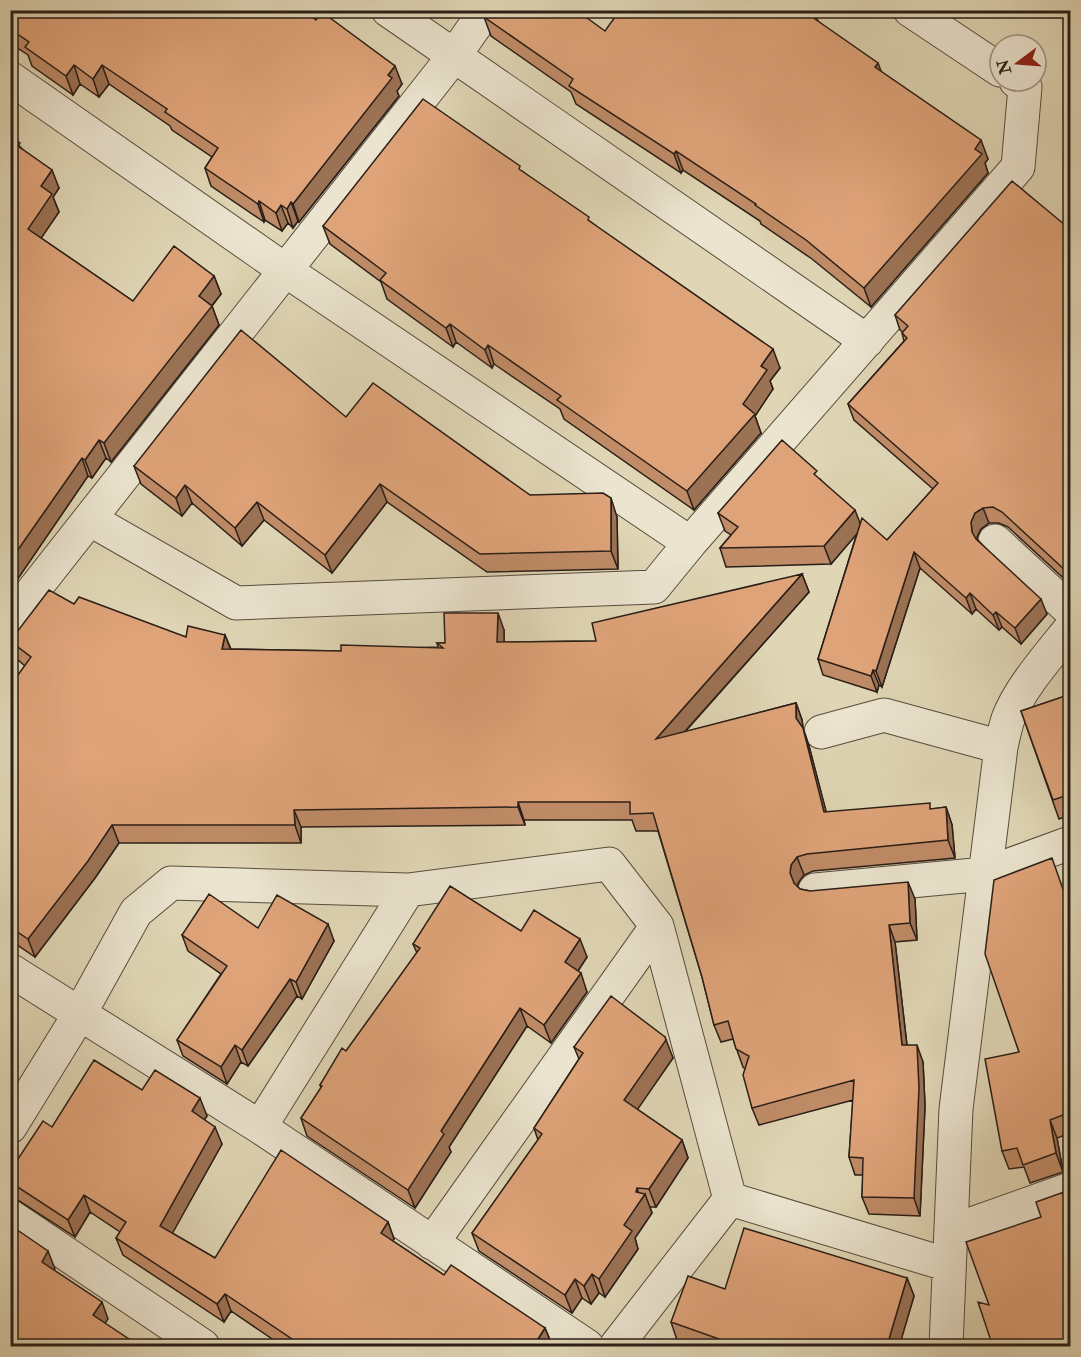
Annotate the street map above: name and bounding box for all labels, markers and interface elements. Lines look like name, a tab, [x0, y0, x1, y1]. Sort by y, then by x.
north arrow	[988, 33, 1048, 93]
text: N	[993, 57, 1016, 77]

